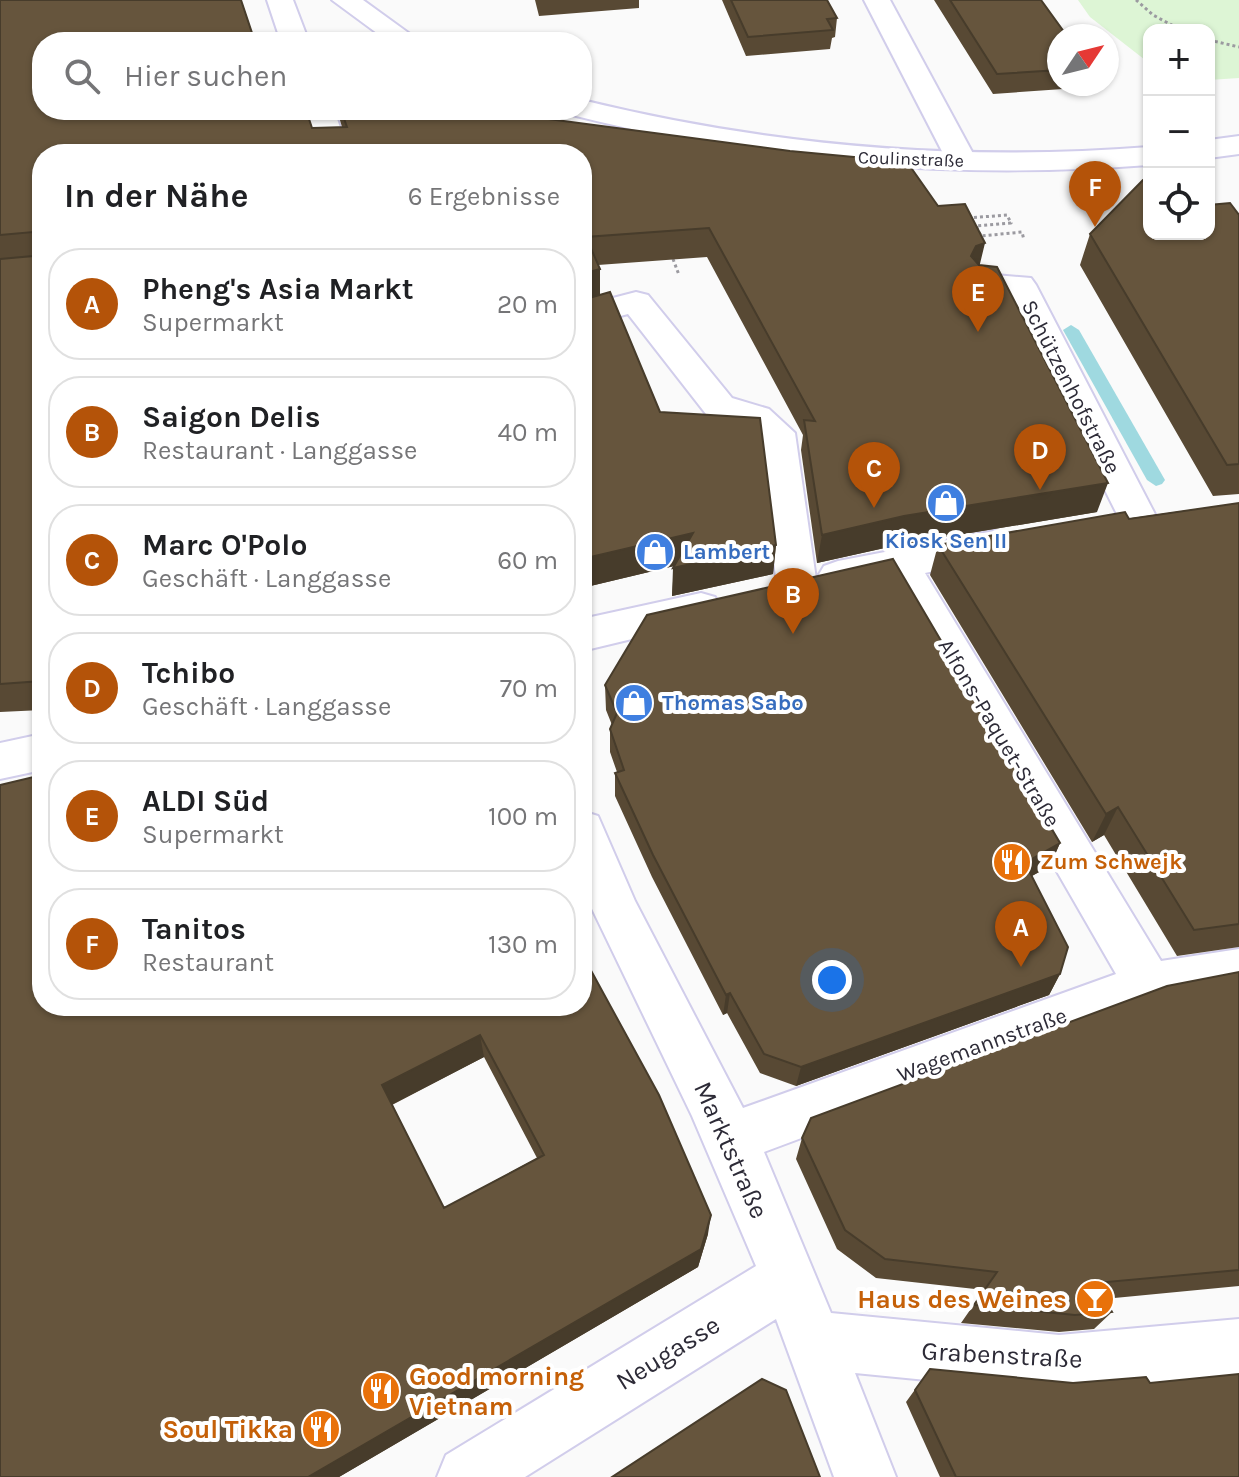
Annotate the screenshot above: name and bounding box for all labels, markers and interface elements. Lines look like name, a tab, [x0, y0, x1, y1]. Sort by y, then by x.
north arrow	[1047, 24, 1119, 96]
map controls	[1143, 24, 1215, 240]
button: +	[1143, 24, 1215, 96]
search box	[32, 32, 592, 120]
icon: search	[60, 54, 104, 98]
text: Hier suchen	[124, 58, 287, 94]
button: −	[1143, 96, 1215, 168]
street label: Coulinstraße	[858, 146, 964, 172]
pin: F	[1069, 161, 1121, 227]
button: locate	[1143, 168, 1215, 240]
text: In der Nähe	[64, 176, 248, 216]
text: 6 Ergebnisse	[408, 181, 560, 212]
pin: E	[952, 266, 1004, 332]
text: Pheng's Asia Markt	[142, 271, 414, 307]
text: A	[84, 289, 100, 320]
text: 20 m	[497, 289, 558, 320]
street label: Schützenhofstraße	[1016, 296, 1126, 478]
text: Supermarkt	[142, 307, 284, 338]
text: Saigon Delis	[142, 399, 321, 435]
text: B	[84, 417, 100, 448]
text: 40 m	[498, 417, 558, 448]
pin: D	[1014, 424, 1066, 490]
text: Restaurant · Langgasse	[142, 435, 417, 466]
pin: C	[848, 442, 900, 508]
shop icon: Kiosk Sen II	[925, 482, 967, 524]
text: Marc O'Polo	[142, 527, 307, 563]
place label: Kiosk Sen II	[885, 528, 1007, 554]
shop icon: Lambert	[634, 531, 676, 573]
place label: Lambert	[683, 539, 770, 565]
text: C	[84, 545, 100, 576]
text: 60 m	[497, 545, 558, 576]
text: Geschäft · Langgasse	[142, 563, 391, 594]
pin: B	[767, 568, 819, 634]
street label: Alfons-Paquet-Straße	[932, 634, 1066, 832]
text: Tchibo	[142, 655, 235, 691]
text: D	[83, 673, 101, 704]
text: 70 m	[500, 673, 558, 704]
shop icon: Thomas Sabo	[613, 682, 655, 724]
place label: Thomas Sabo	[662, 690, 804, 716]
text: Geschäft · Langgasse	[142, 691, 391, 722]
text: ALDI Süd	[142, 783, 269, 819]
text: E	[84, 801, 100, 832]
text: 100 m	[488, 801, 558, 832]
text: Supermarkt	[142, 819, 284, 850]
restaurant icon: Zum Schwejk	[991, 841, 1033, 883]
place label: Zum Schwejk	[1040, 849, 1182, 875]
pin: A	[995, 901, 1047, 967]
text: Tanitos	[142, 911, 246, 947]
text: F	[85, 929, 99, 960]
text: 130 m	[488, 929, 558, 960]
text: Restaurant	[142, 947, 274, 978]
your location	[812, 960, 852, 1000]
street label: Wagemannstraße	[894, 1002, 1070, 1088]
street label: Marktstraße	[687, 1077, 775, 1223]
bar icon: Haus des Weines	[1074, 1278, 1116, 1320]
place label: Haus des Weines	[857, 1284, 1067, 1315]
street label: Neugasse	[610, 1309, 726, 1397]
street label: Grabenstraße	[921, 1335, 1083, 1375]
place label: Good morning Vietnam	[409, 1361, 584, 1422]
restaurant icon: Good morning Vietnam	[360, 1370, 402, 1412]
restaurant icon: Soul Tikka	[300, 1408, 342, 1450]
place label: Soul Tikka	[163, 1414, 293, 1445]

